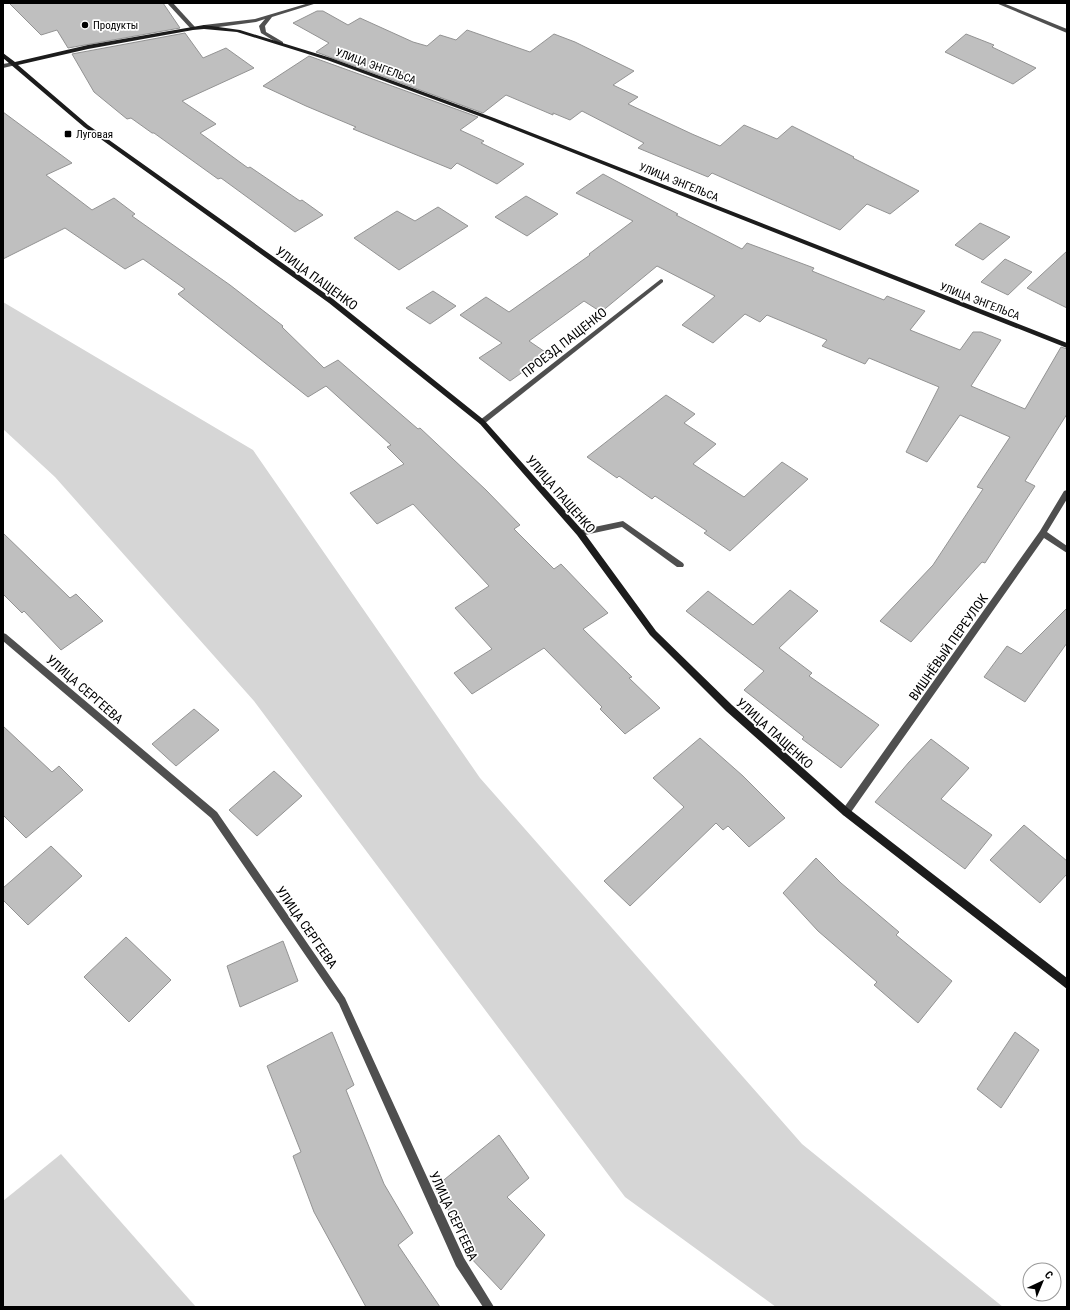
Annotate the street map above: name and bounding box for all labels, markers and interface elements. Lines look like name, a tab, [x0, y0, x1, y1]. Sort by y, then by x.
place label: Продукты	[93, 19, 138, 32]
marker: Продукты	[80, 20, 90, 30]
street label: УЛИЦА ЭНГЕЛЬСА	[334, 46, 419, 87]
place label: Луговая	[76, 128, 113, 141]
marker: Луговая	[63, 129, 73, 139]
street label: УЛИЦА ЭНГЕЛЬСА	[637, 161, 721, 205]
street label: УЛИЦА ПАЩЕНКО	[273, 244, 361, 313]
street label: УЛИЦА ЭНГЕЛЬСА	[938, 280, 1022, 323]
street label: ПРОЕЗД ПАЩЕНКО	[519, 304, 610, 380]
street label: УЛИЦА ПАЩЕНКО	[523, 453, 598, 536]
street label: ВИШНЁВЫЙ ПЕРЕУЛОК	[906, 591, 991, 703]
street label: УЛИЦА СЕРГЕЕВА	[43, 652, 126, 727]
street label: УЛИЦА ПАЩЕНКО	[733, 695, 816, 772]
street label: УЛИЦА СЕРГЕЕВА	[273, 883, 341, 972]
street label: УЛИЦА СЕРГЕЕВА	[426, 1169, 481, 1264]
north arrow	[1022, 1262, 1062, 1302]
text: С	[1042, 1268, 1055, 1282]

